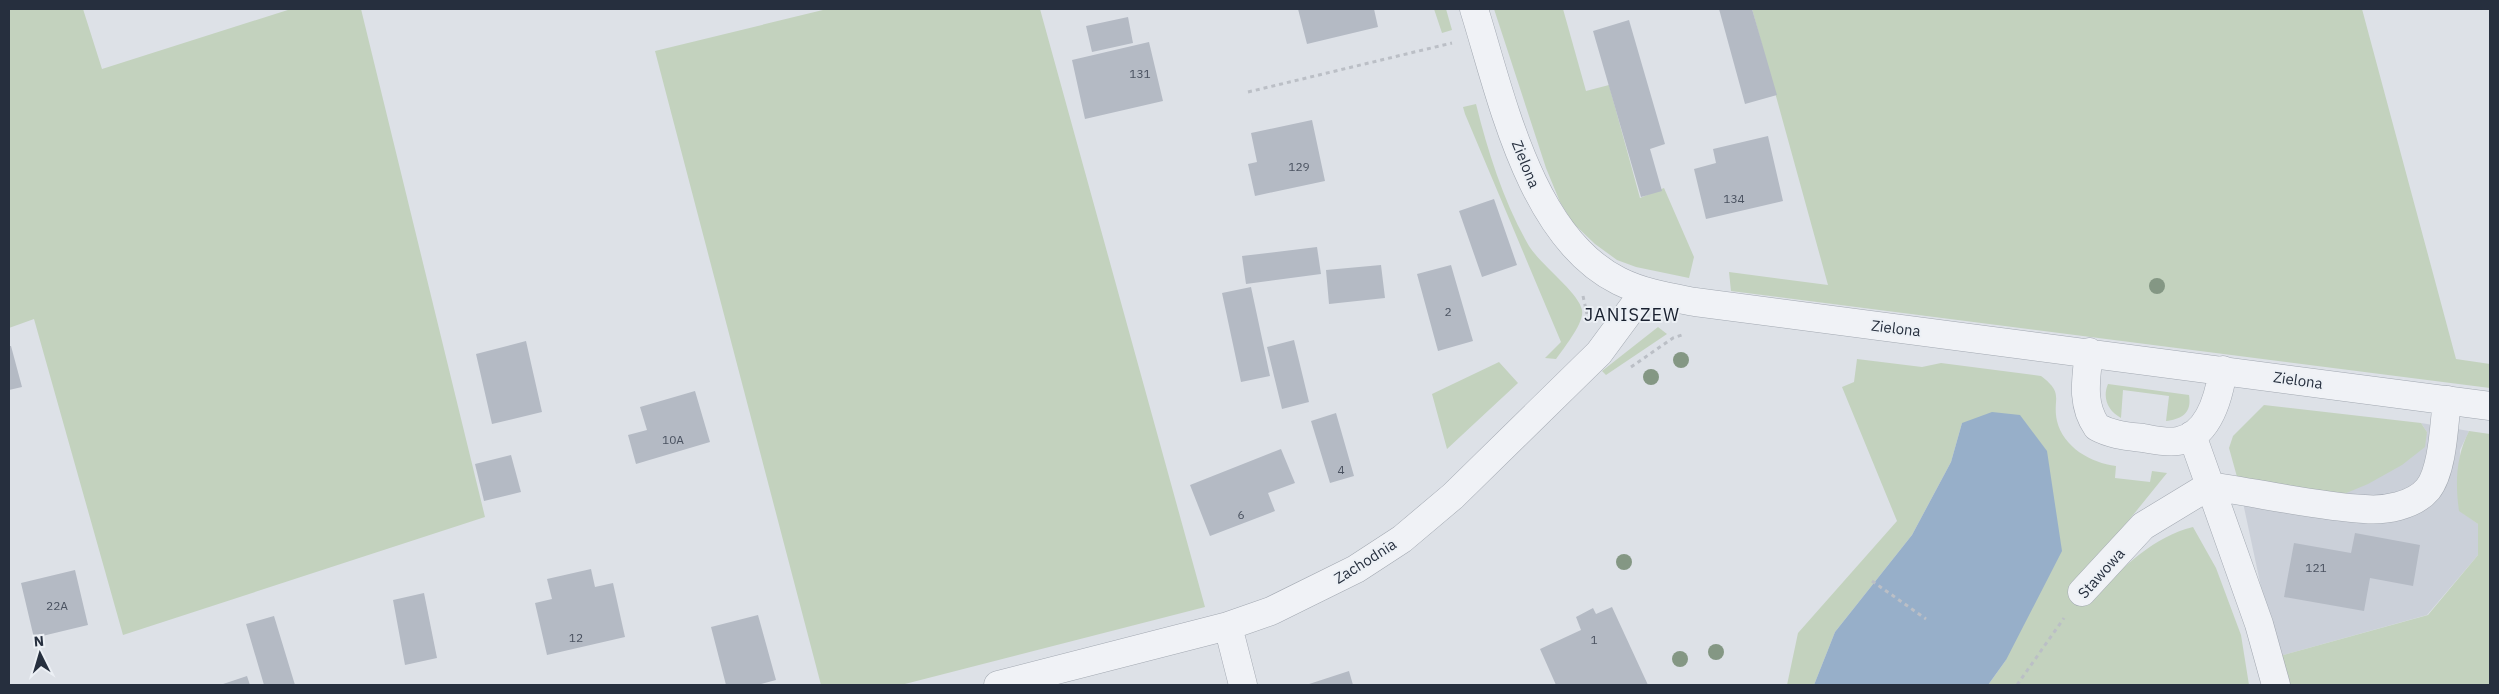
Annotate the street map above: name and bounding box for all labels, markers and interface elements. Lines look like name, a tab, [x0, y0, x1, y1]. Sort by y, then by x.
house number: 131	[1129, 66, 1151, 81]
street label: Zielona	[1508, 137, 1544, 191]
house number: 129	[1288, 159, 1310, 174]
house number: 134	[1723, 191, 1745, 206]
district label: JANISZEW	[1584, 303, 1680, 326]
house number: 2	[1444, 304, 1452, 319]
street label: Zielona	[1870, 316, 1922, 340]
street label: Zielona	[2272, 367, 2324, 393]
house number: 10A	[662, 432, 684, 447]
house number: 4	[1337, 462, 1345, 477]
house number: 6	[1237, 507, 1245, 522]
street label: Zachodnia	[1330, 534, 1400, 588]
street label: Stawowa	[2073, 544, 2129, 602]
house number: 121	[2305, 560, 2327, 575]
house number: 22A	[46, 598, 68, 613]
north arrow	[15, 629, 65, 679]
house number: 12	[569, 630, 583, 645]
text: N	[33, 632, 45, 650]
house number: 1	[1590, 632, 1598, 647]

